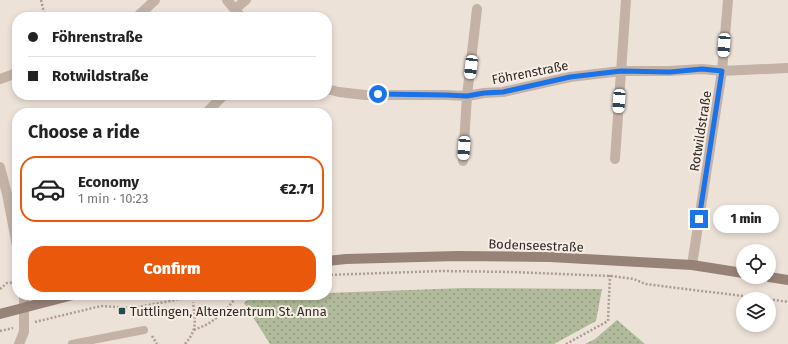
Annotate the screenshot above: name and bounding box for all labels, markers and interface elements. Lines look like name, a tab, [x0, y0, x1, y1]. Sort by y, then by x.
text: Föhrenstraße	[52, 28, 143, 46]
car	[717, 33, 731, 57]
car	[464, 54, 478, 80]
street label: Föhrenstraße	[491, 58, 570, 87]
text: Rotwildstraße	[52, 67, 149, 85]
route start	[369, 85, 387, 103]
car	[612, 89, 626, 113]
street label: Rotwildstraße	[687, 90, 714, 173]
text: Choose a ride	[28, 121, 140, 143]
car	[457, 136, 471, 160]
icon: car	[30, 171, 66, 207]
text: Economy	[78, 173, 139, 191]
text: €2.71	[280, 180, 314, 198]
text: 1 min · 10:23	[78, 191, 148, 206]
callout: 1 min	[713, 205, 779, 233]
route end	[690, 210, 708, 228]
text: 1 min	[730, 211, 762, 226]
street label: Bodenseestraße	[488, 236, 584, 255]
map controls	[736, 244, 776, 332]
button: locate	[736, 244, 776, 284]
button: Confirm	[28, 246, 316, 292]
button: layers	[736, 292, 776, 332]
place label: Tuttlingen, Altenzentrum St. Anna	[130, 304, 327, 319]
marker: Tuttlingen, Altenzentrum St. Anna	[117, 306, 127, 316]

